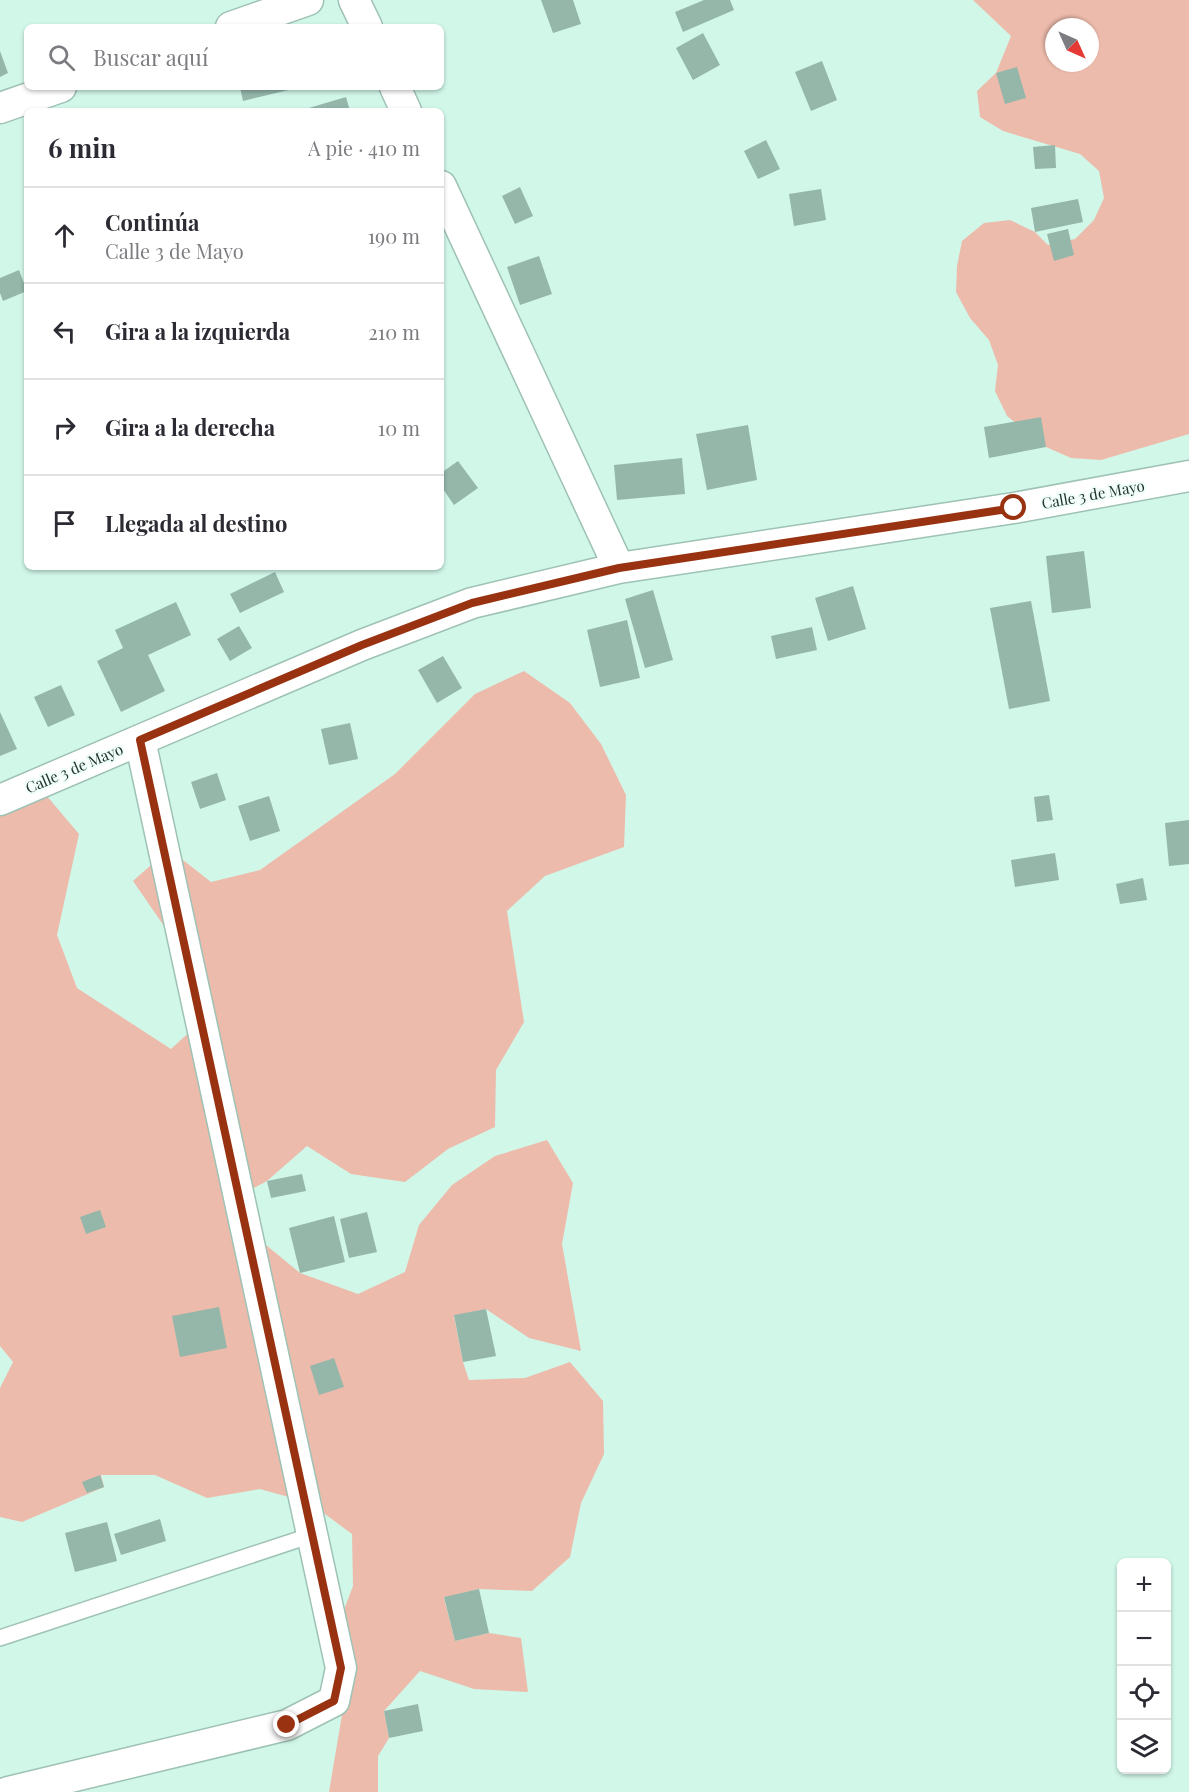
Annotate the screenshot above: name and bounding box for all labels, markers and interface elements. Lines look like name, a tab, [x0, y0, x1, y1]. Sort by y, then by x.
north arrow	[1045, 18, 1099, 72]
search box	[24, 24, 444, 90]
icon: search	[45, 41, 78, 74]
text: Buscar aquí	[93, 42, 208, 72]
text: 6 min	[48, 130, 116, 165]
text: A pie · 410 m	[308, 134, 420, 161]
text: Continúa	[105, 207, 199, 237]
icon: ahead	[48, 219, 81, 252]
text: 190 m	[368, 222, 420, 249]
text: Calle 3 de Mayo	[105, 237, 244, 264]
icon: left	[48, 315, 81, 348]
text: Gira a la izquierda	[105, 316, 290, 346]
text: 210 m	[368, 318, 420, 345]
icon: right	[48, 411, 81, 444]
text: Gira a la derecha	[105, 412, 275, 442]
text: 10 m	[378, 414, 420, 441]
street label: Calle 3 de Mayo	[1040, 475, 1146, 513]
route start	[1000, 494, 1026, 520]
icon: arrive	[48, 507, 81, 540]
text: Llegada al destino	[105, 508, 287, 538]
street label: Calle 3 de Mayo	[22, 738, 126, 798]
map controls	[1117, 1558, 1171, 1774]
button: +	[1117, 1558, 1171, 1612]
button: −	[1117, 1612, 1171, 1666]
button: locate	[1117, 1666, 1171, 1720]
route end	[273, 1711, 299, 1737]
button: layers	[1117, 1720, 1171, 1774]

